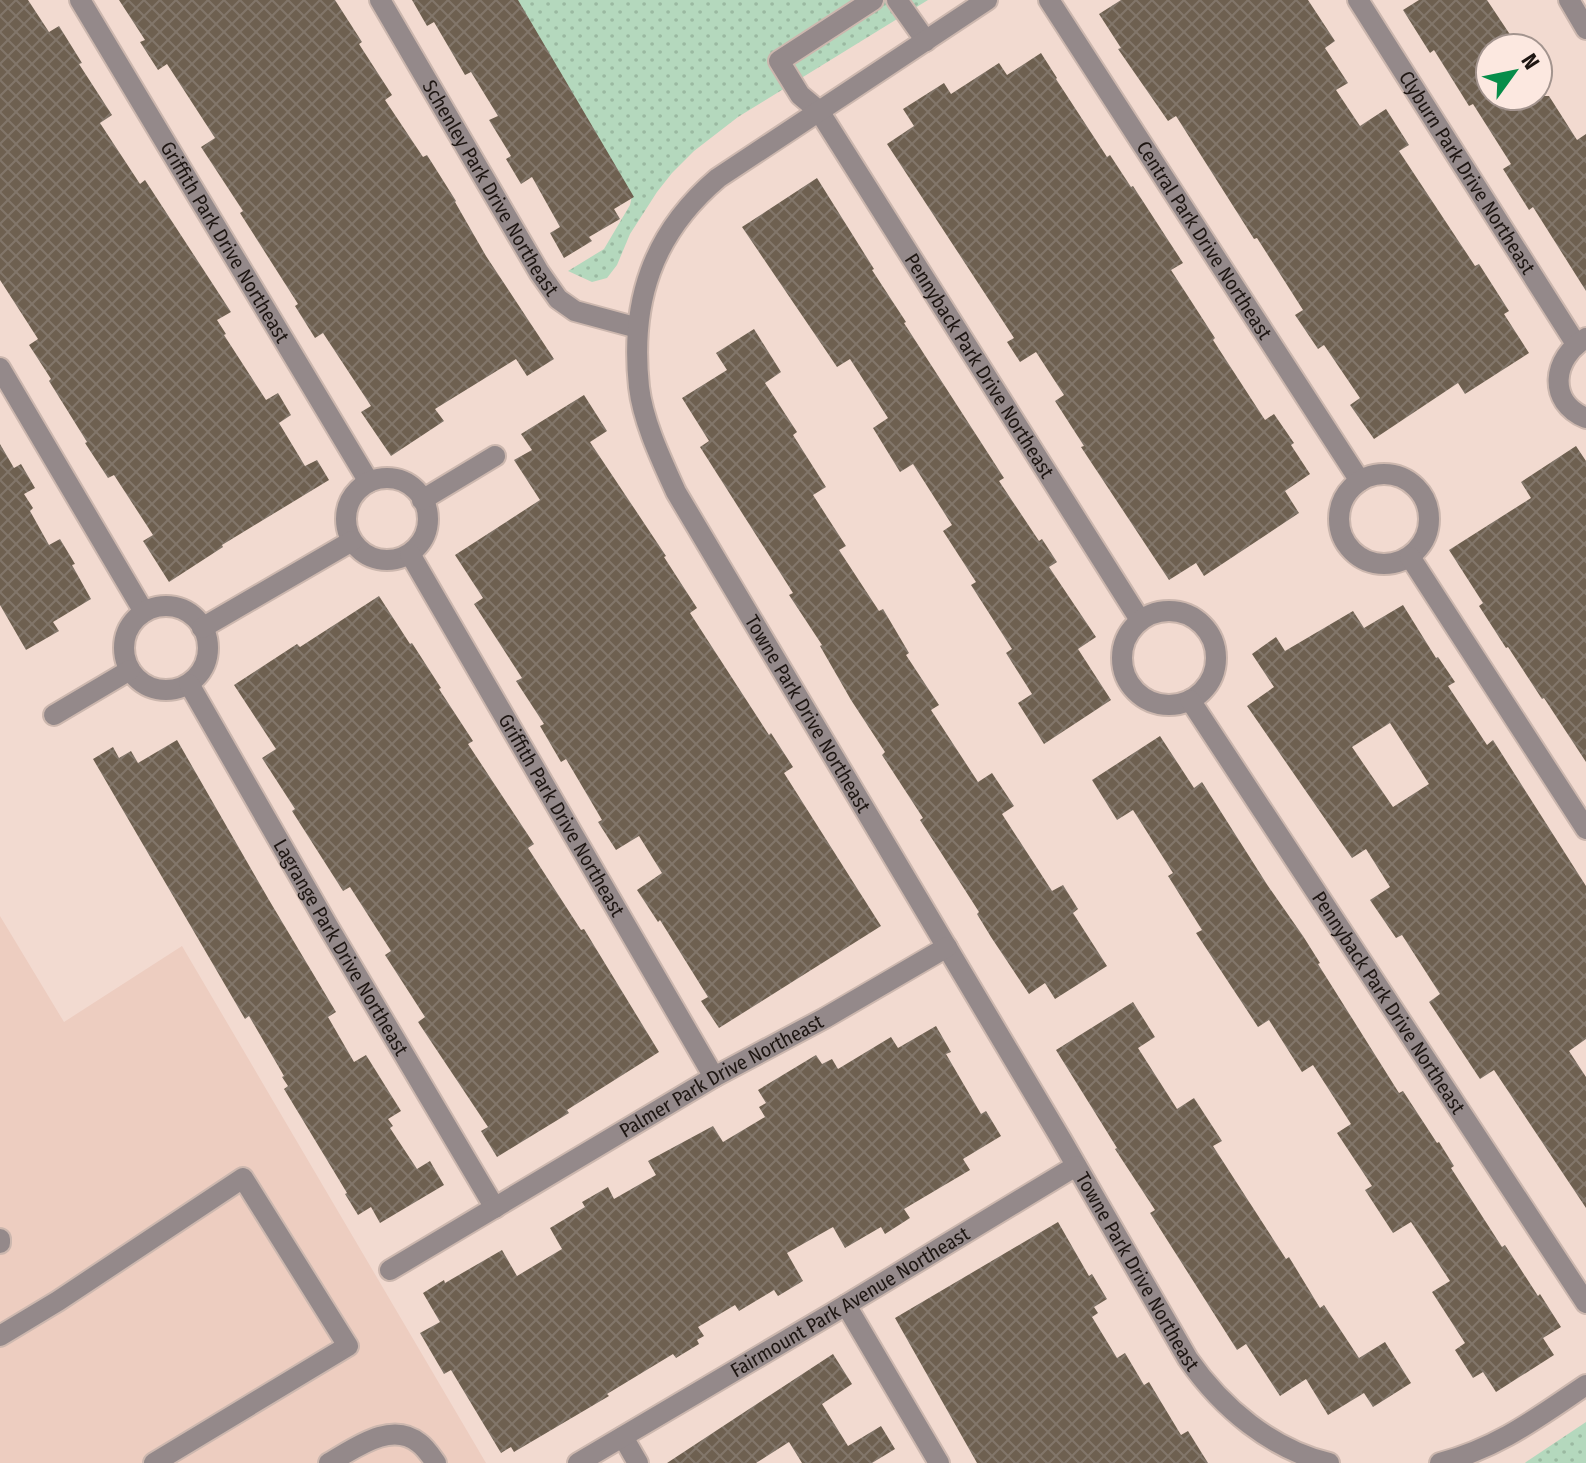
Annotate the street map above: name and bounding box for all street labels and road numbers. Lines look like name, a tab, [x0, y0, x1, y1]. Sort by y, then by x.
street label: Clyburn Park Drive Northeast	[1394, 66, 1541, 279]
street label: Schenley Park Drive Northeast	[417, 76, 564, 301]
street label: Griffith Park Drive Northeast	[155, 137, 295, 347]
street label: Central Park Drive Northeast	[1131, 137, 1277, 344]
street label: Pennyback Park Drive Northeast	[900, 249, 1060, 483]
street label: Towne Park Drive Northeast	[740, 611, 876, 817]
street label: Griffith Park Drive Northeast	[493, 709, 630, 921]
street label: Lagrange Park Drive Northeast	[268, 835, 414, 1060]
street label: Pennyback Park Drive Northeast	[1307, 887, 1471, 1119]
street label: Palmer Park Drive Northeast	[615, 1009, 828, 1143]
street label: Towne Park Drive Northeast	[1071, 1168, 1205, 1376]
street label: Fairmount Park Avenue Northeast	[726, 1221, 974, 1382]

